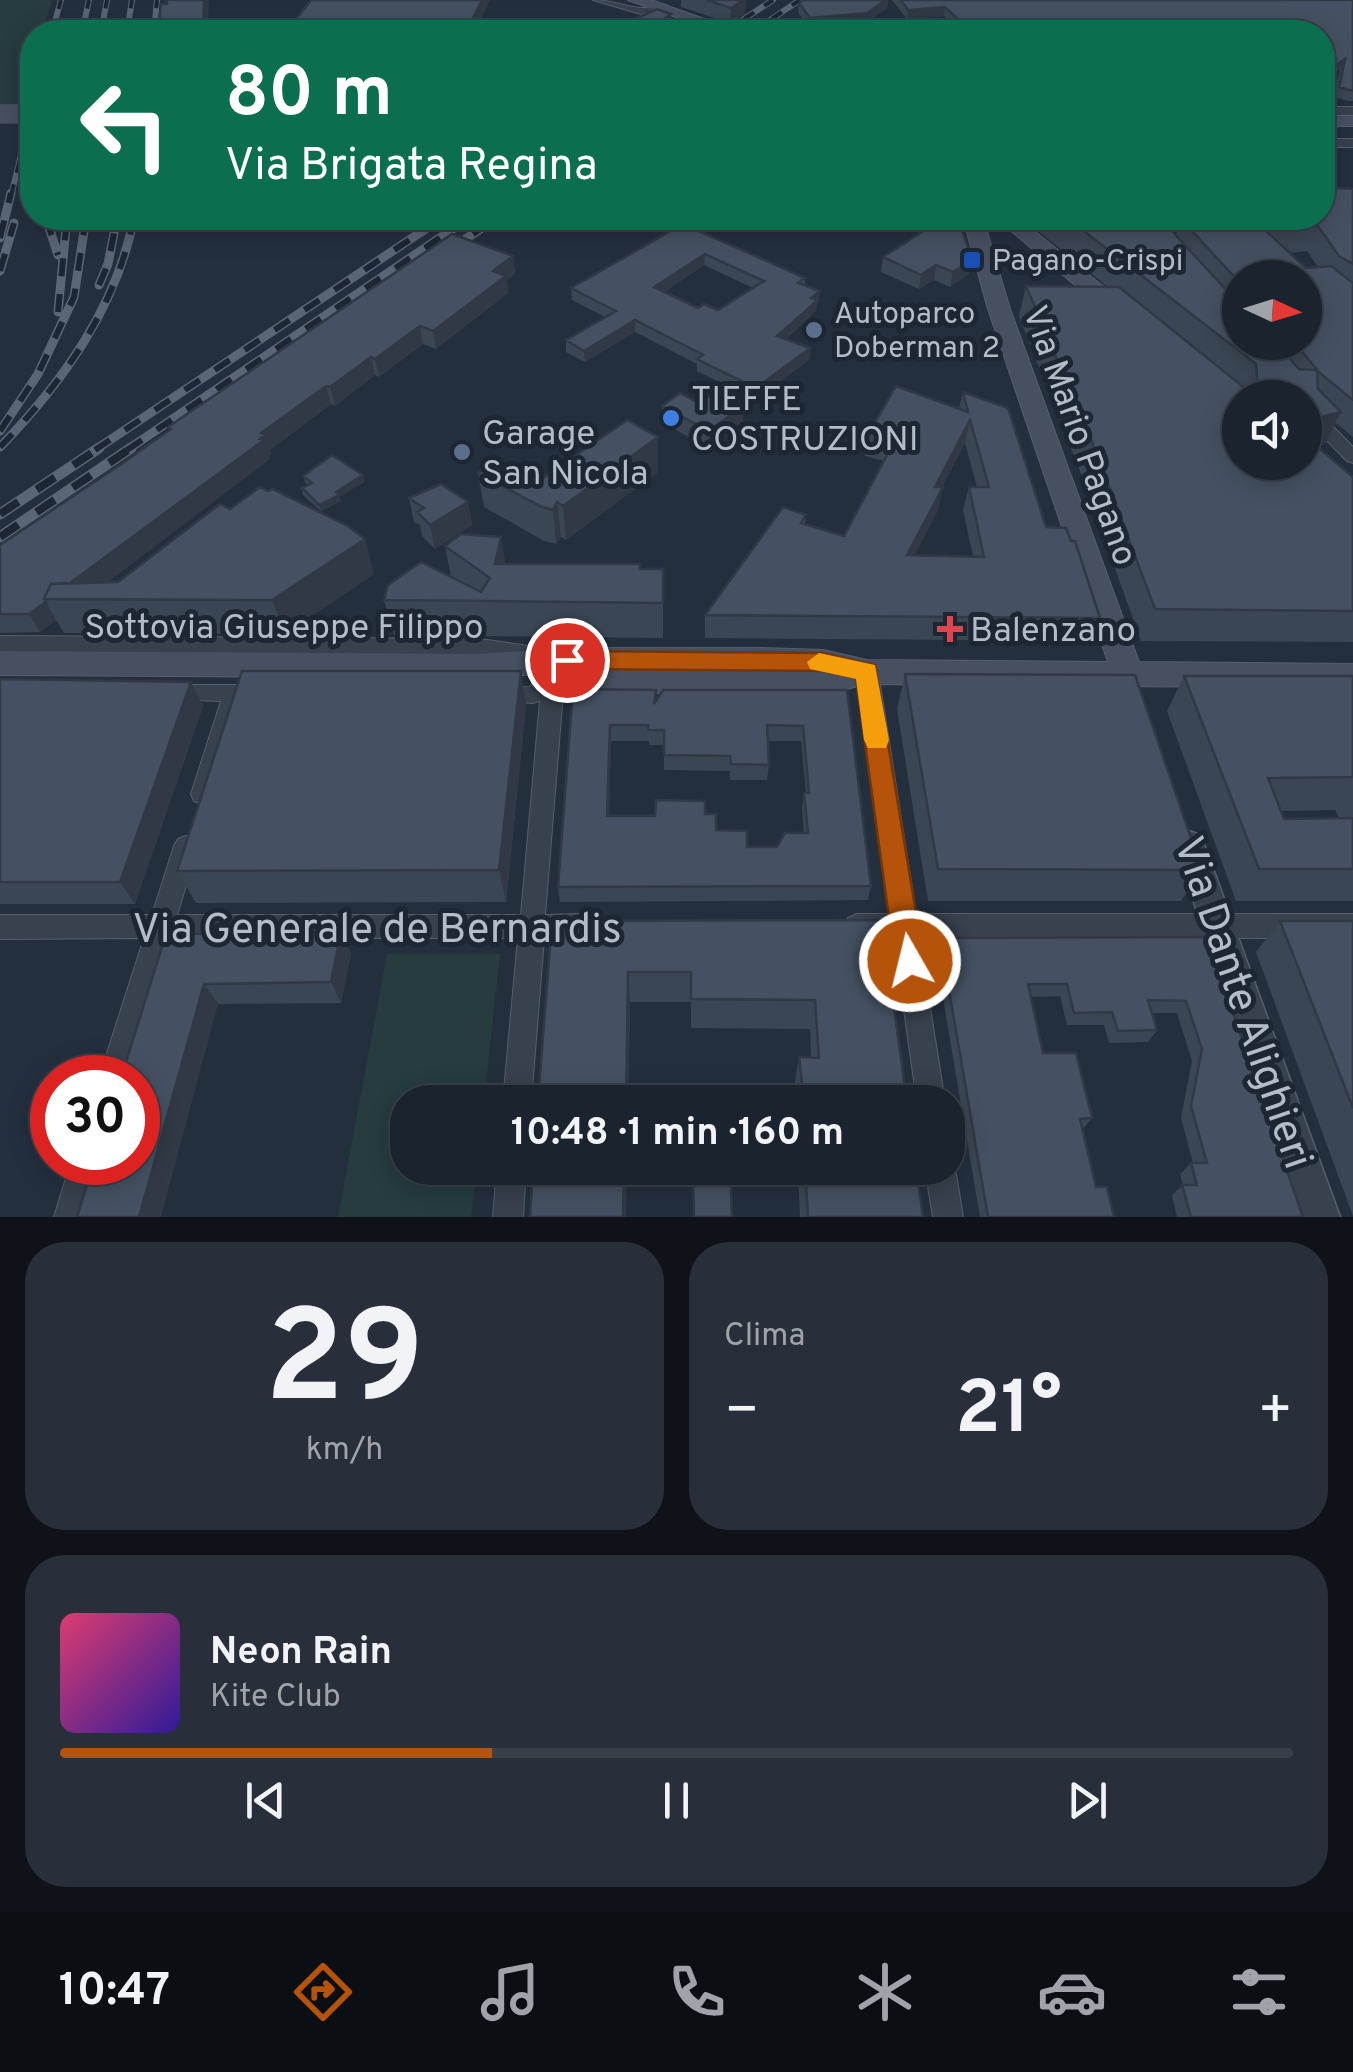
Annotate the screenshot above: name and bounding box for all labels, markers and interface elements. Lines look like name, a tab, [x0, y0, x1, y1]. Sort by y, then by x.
text: 80 m	[225, 52, 393, 141]
icon: left	[60, 60, 190, 190]
text: Via Brigata Regina	[225, 139, 598, 196]
place label: Pagano-Crispi	[992, 244, 1183, 281]
marker: Pagano-Crispi	[961, 249, 983, 271]
north arrow	[1222, 260, 1322, 360]
map controls	[1222, 260, 1322, 480]
place label: Autoparco Doberman 2	[834, 297, 1000, 368]
street label: Via Mario Pagano	[1011, 300, 1146, 572]
marker: Autoparco Doberman 2	[803, 319, 825, 341]
place label: TIEFFE COSTRUZIONI	[691, 379, 919, 463]
button: sound	[1222, 380, 1322, 480]
marker: TIEFFE COSTRUZIONI	[660, 407, 682, 429]
place label: Garage San Nicola	[482, 413, 648, 497]
marker: Garage San Nicola	[451, 441, 473, 463]
street label: Sottovia Giuseppe Filippo	[85, 607, 483, 651]
place label: Balenzano	[970, 610, 1136, 654]
pin	[525, 618, 610, 703]
marker: Balenzano	[939, 618, 961, 640]
icon: arrive	[540, 633, 595, 688]
street label: Via Dante Alighieri	[1159, 830, 1322, 1177]
street label: Via Generale de Bernardis	[132, 905, 622, 958]
position arrow	[858, 909, 962, 1013]
speed limit sign: 30	[30, 1055, 160, 1185]
text: 10:48 · 1 min · 160 m	[511, 1110, 844, 1159]
text: 29	[265, 1283, 424, 1448]
text: Clima	[724, 1317, 805, 1357]
text: 21°	[955, 1365, 1062, 1460]
text: −	[724, 1378, 759, 1448]
text: +	[1258, 1378, 1293, 1448]
text: km/h	[306, 1431, 383, 1471]
text: Neon Rain	[210, 1629, 392, 1678]
text: Kite Club	[210, 1678, 341, 1718]
icon: previous	[238, 1773, 293, 1828]
icon: pause	[649, 1773, 704, 1828]
icon: next	[1060, 1773, 1115, 1828]
icon: directions	[288, 1957, 358, 2027]
icon: music	[475, 1957, 545, 2027]
icon: phone	[662, 1957, 732, 2027]
icon: climate	[850, 1957, 920, 2027]
icon: car	[1037, 1957, 1107, 2027]
icon: filters	[1224, 1957, 1294, 2027]
text: 10:47	[59, 1964, 170, 2021]

